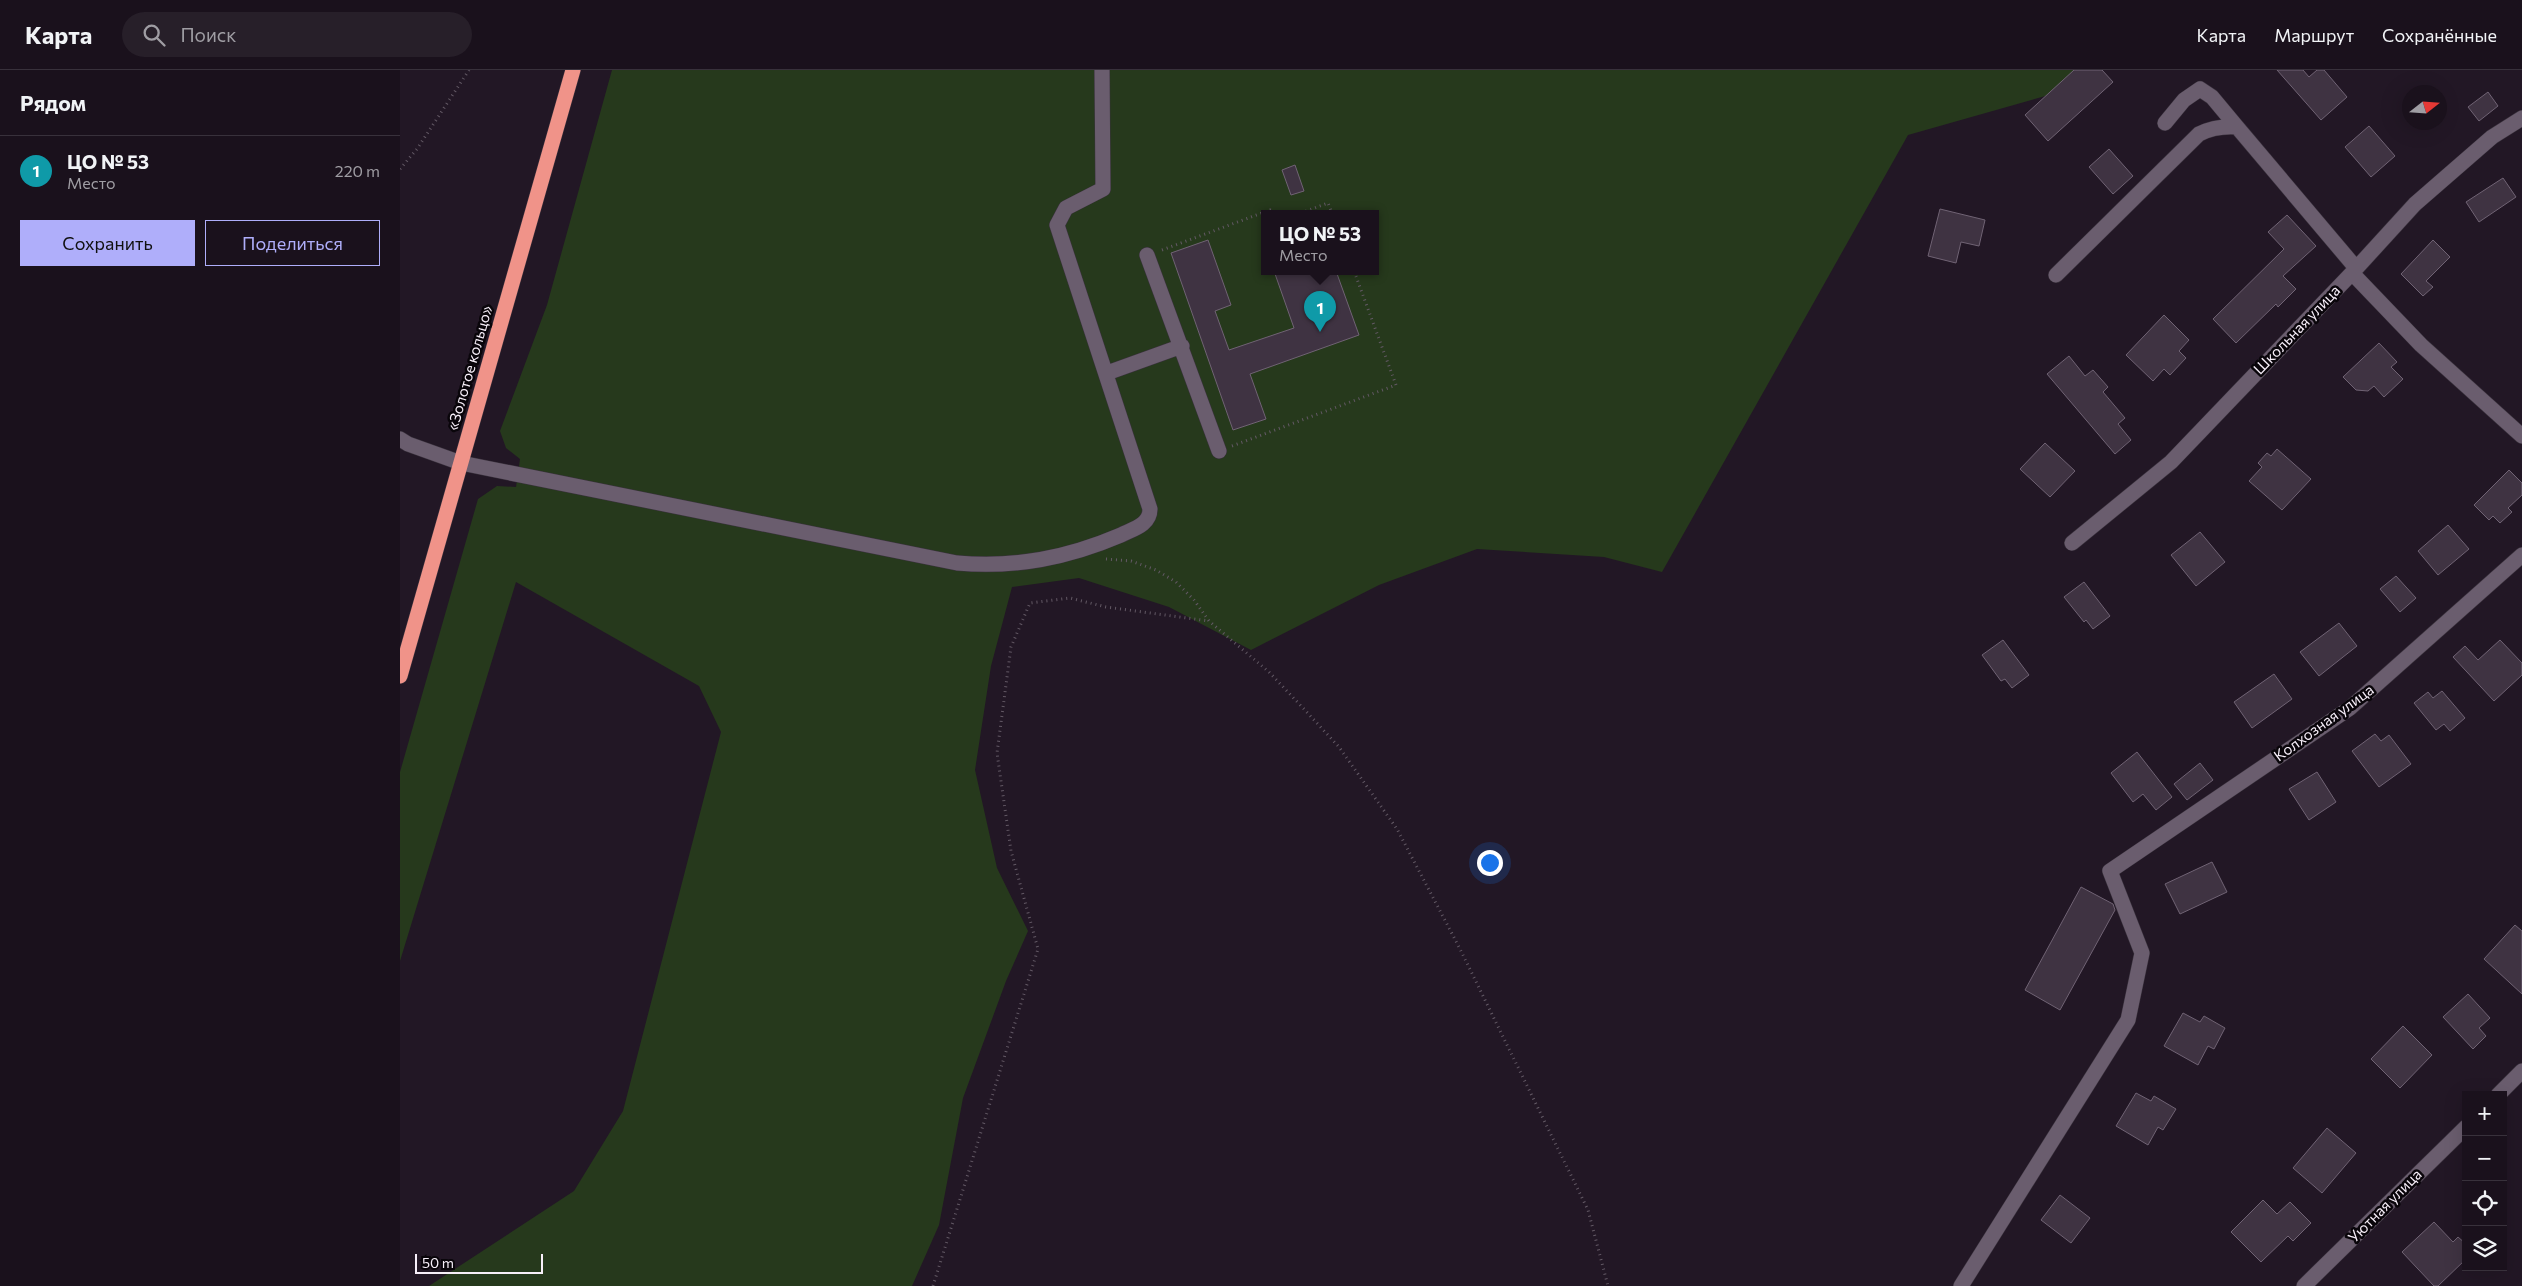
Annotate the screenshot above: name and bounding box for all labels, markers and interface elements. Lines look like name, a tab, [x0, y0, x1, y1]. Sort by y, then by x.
search box	[122, 12, 472, 57]
text: Карта	[25, 20, 92, 49]
icon: search	[140, 21, 168, 49]
text: Поиск	[180, 23, 236, 46]
text: Карта	[2197, 24, 2246, 46]
text: Маршрут	[2274, 24, 2354, 46]
text: Сохранённые	[2382, 24, 2497, 46]
north arrow	[2402, 85, 2447, 130]
text: Рядом	[20, 90, 86, 115]
text: ЦО № 53	[67, 150, 149, 173]
text: 1	[32, 161, 40, 180]
text: 220 m	[335, 161, 380, 180]
text: Место	[67, 173, 116, 192]
popup	[1261, 210, 1379, 275]
button: Сохранить	[20, 220, 195, 266]
button: Поделиться	[205, 220, 380, 266]
text: ЦО № 53	[1279, 222, 1361, 245]
text: Место	[1279, 245, 1328, 264]
street label: Школьная улица	[2249, 281, 2343, 378]
pin: 1	[1304, 291, 1336, 332]
street label: «Золотое кольцо»	[443, 303, 496, 432]
street label: Колхозная улица	[2270, 680, 2377, 764]
your location	[1477, 850, 1503, 876]
map controls	[2462, 1091, 2507, 1271]
button: +	[2462, 1091, 2507, 1136]
button: −	[2462, 1136, 2507, 1181]
street label: Уютная улица	[2344, 1165, 2425, 1246]
button: locate	[2462, 1181, 2507, 1226]
button: layers	[2462, 1226, 2507, 1271]
scale bar	[415, 1251, 542, 1274]
text: 50 m	[422, 1254, 454, 1271]

